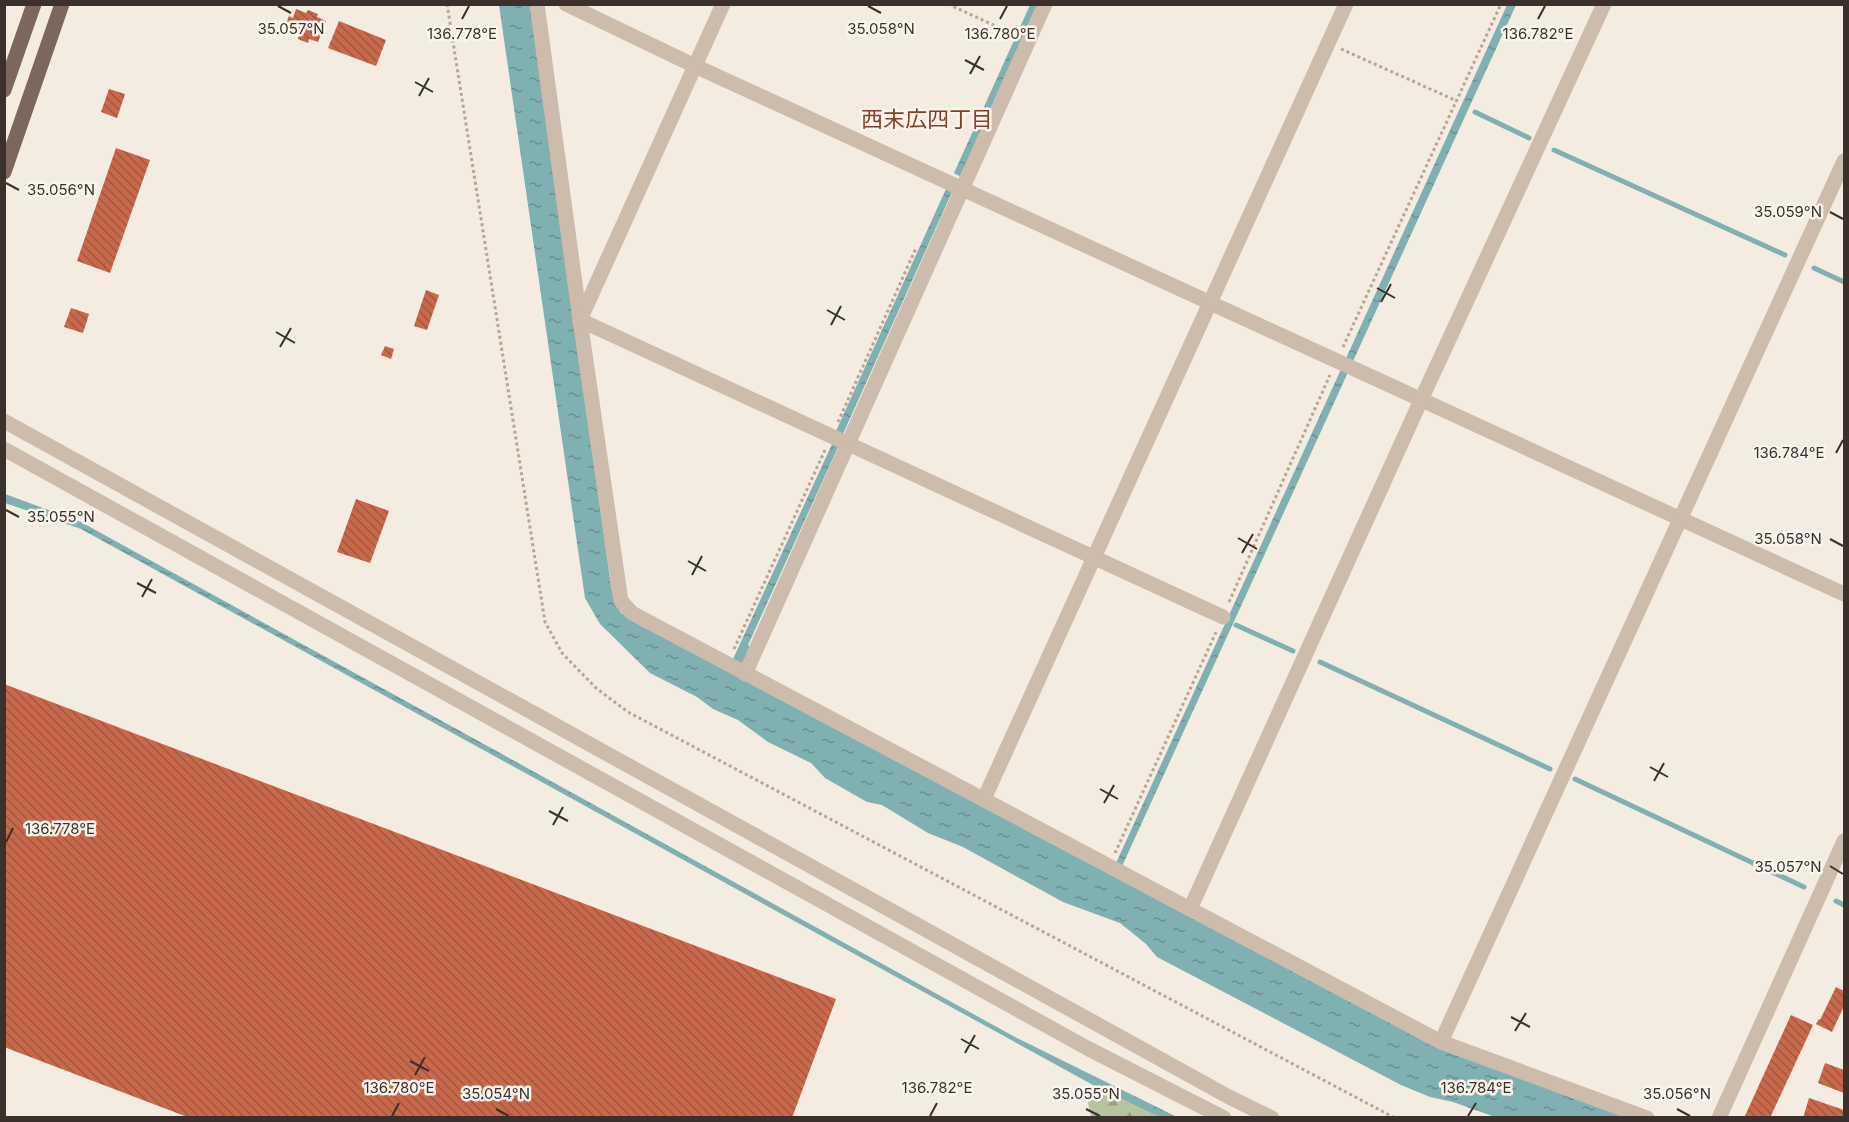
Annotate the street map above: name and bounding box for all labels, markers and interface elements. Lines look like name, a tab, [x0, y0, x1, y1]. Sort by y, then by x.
text: 35.057°N	[257, 19, 325, 38]
text: 35.058°N	[847, 19, 915, 38]
text: 136.778°E	[427, 24, 497, 43]
text: 136.780°E	[964, 24, 1036, 43]
text: 136.782°E	[1503, 24, 1573, 43]
district label: 西末広四丁目	[861, 106, 993, 132]
text: 35.056°N	[27, 180, 95, 199]
text: 35.059°N	[1754, 202, 1822, 221]
text: 136.784°E	[1753, 443, 1825, 462]
text: 35.055°N	[27, 507, 95, 526]
text: 35.058°N	[1754, 529, 1822, 548]
text: 136.778°E	[25, 819, 95, 838]
text: 35.057°N	[1754, 857, 1822, 876]
text: 136.780°E	[363, 1078, 435, 1097]
text: 136.782°E	[902, 1078, 972, 1097]
text: 136.784°E	[1440, 1078, 1512, 1097]
text: 35.054°N	[462, 1084, 530, 1103]
text: 35.055°N	[1052, 1084, 1120, 1103]
text: 35.056°N	[1643, 1084, 1711, 1103]

